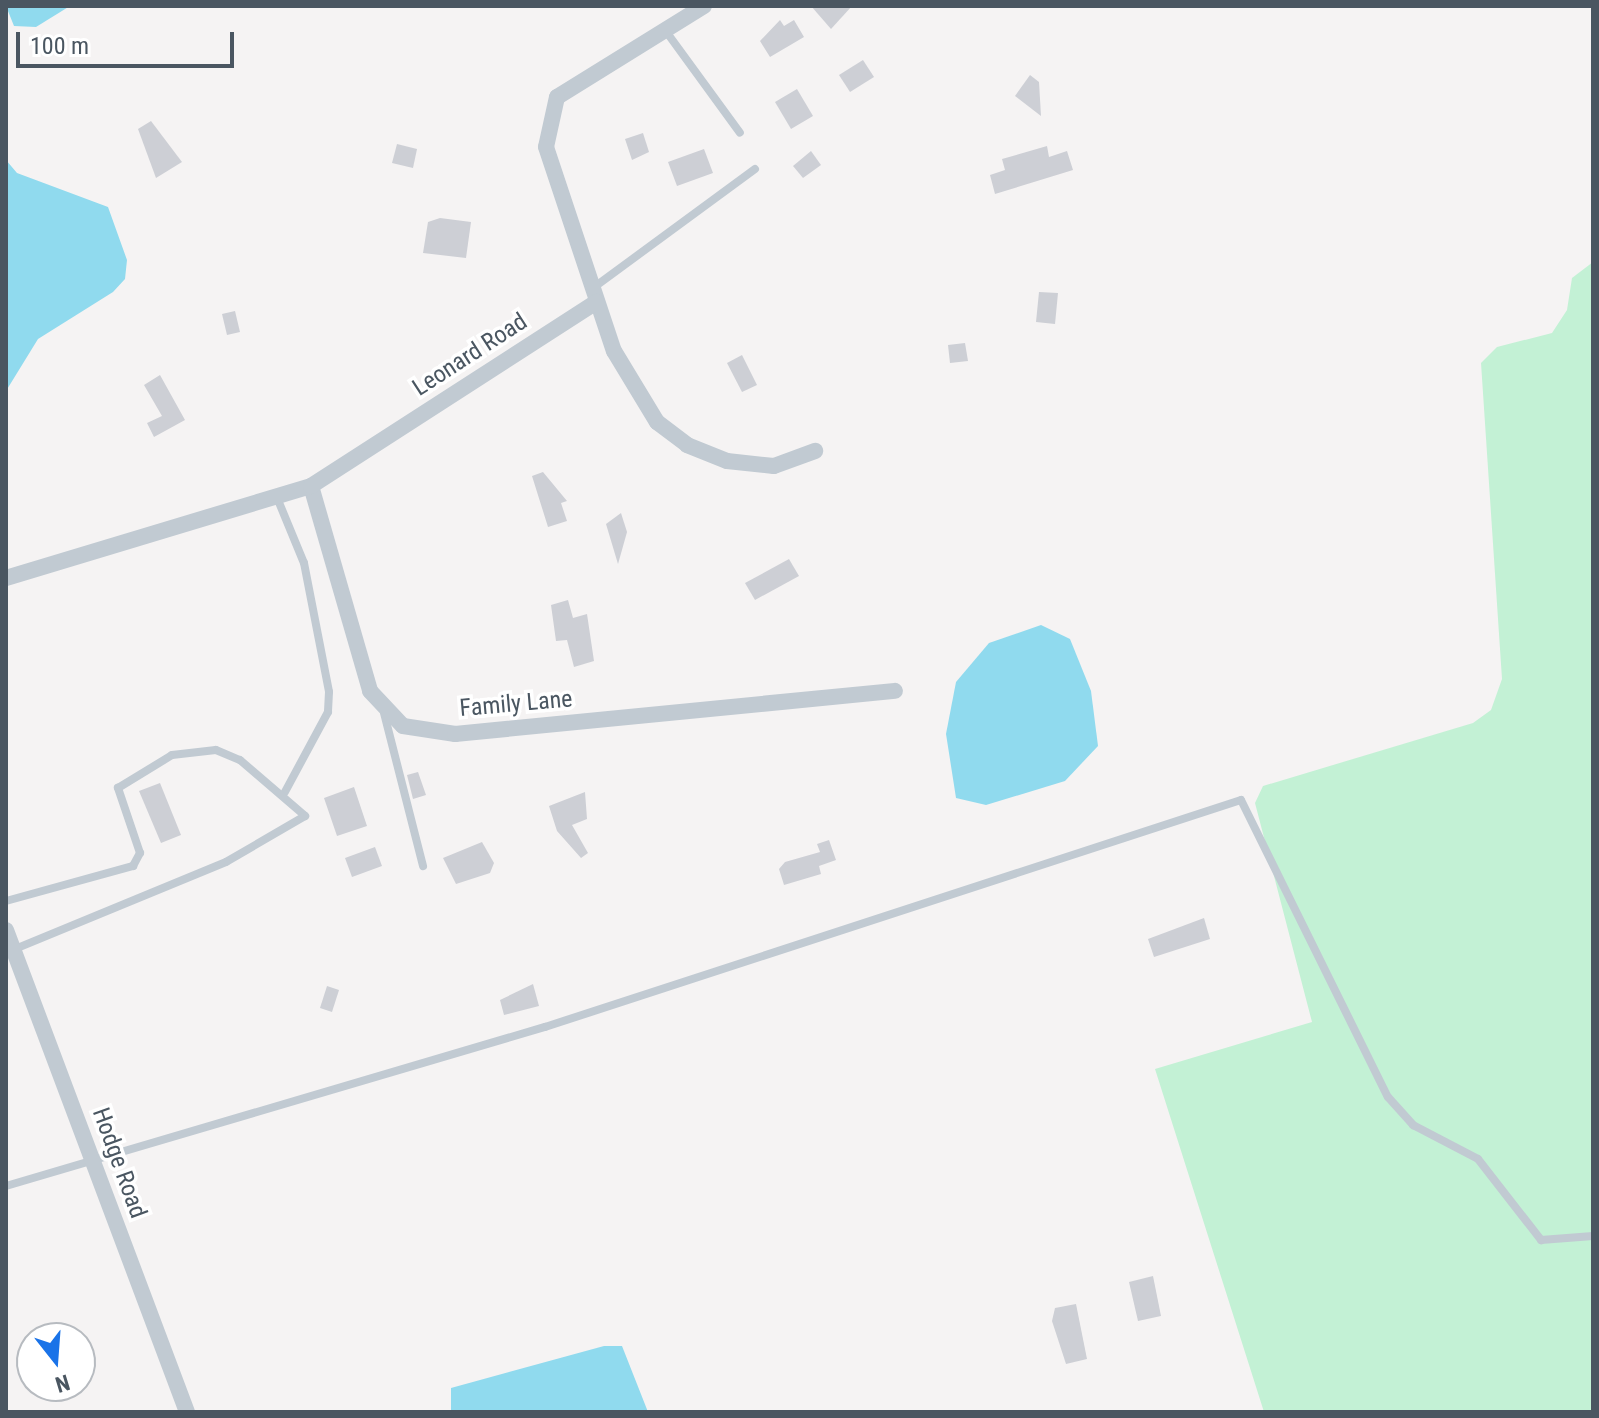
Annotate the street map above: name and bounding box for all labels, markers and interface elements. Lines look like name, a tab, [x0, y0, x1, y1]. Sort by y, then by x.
scale bar	[20, 16, 238, 66]
text: 100 m	[30, 32, 89, 60]
street label: Leonard Road	[407, 307, 533, 403]
street label: Family Lane	[458, 685, 574, 723]
street label: Hodge Road	[86, 1104, 152, 1222]
north arrow	[16, 1322, 96, 1402]
text: N	[52, 1370, 73, 1397]

